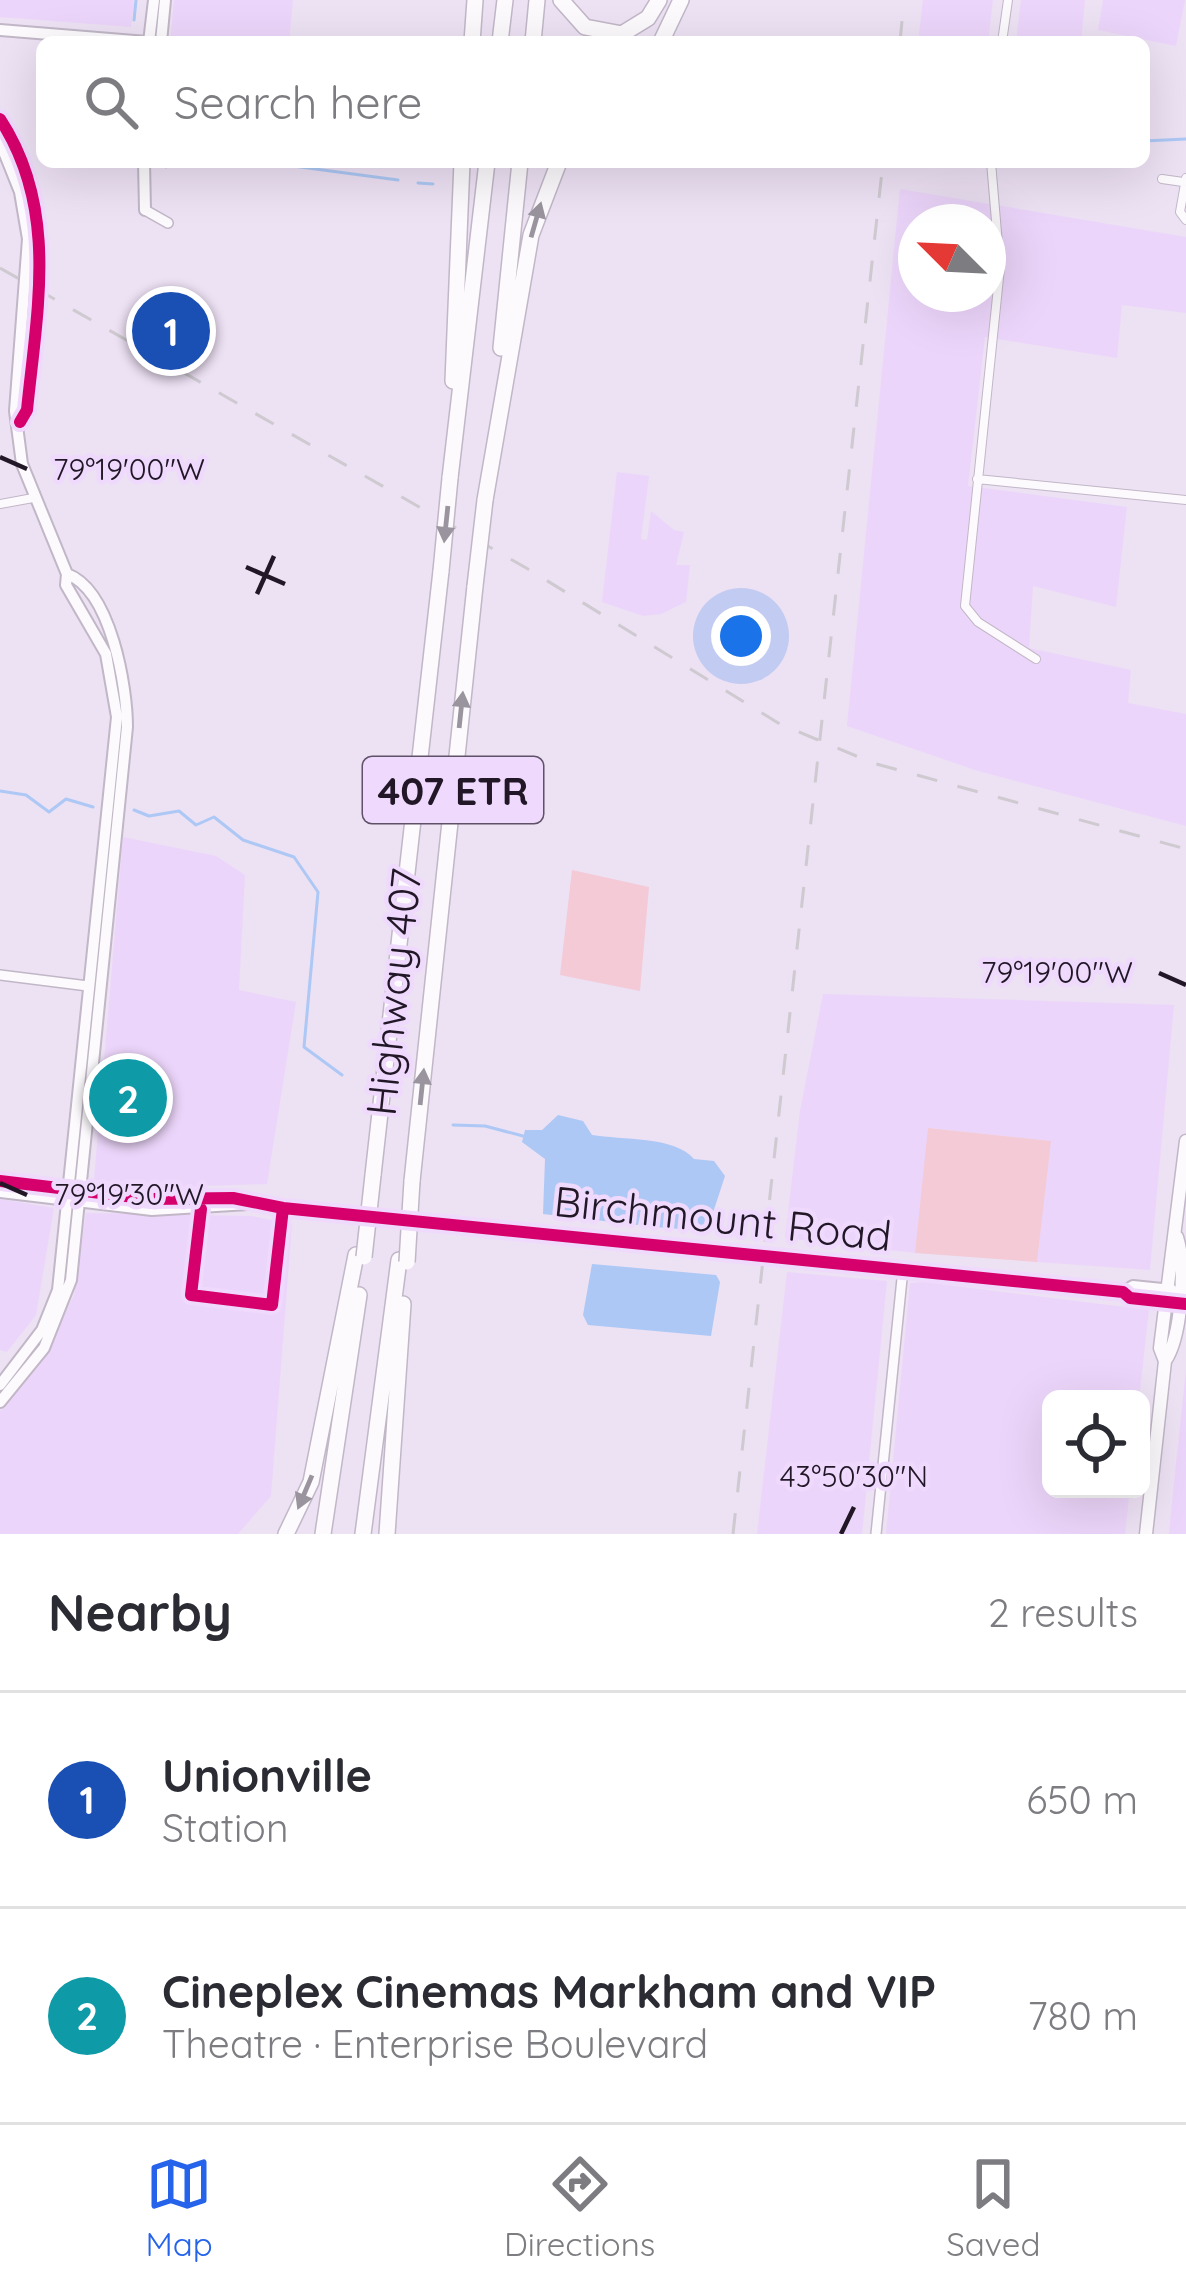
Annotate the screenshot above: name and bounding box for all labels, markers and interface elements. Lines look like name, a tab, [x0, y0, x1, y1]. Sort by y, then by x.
search box	[36, 36, 1150, 168]
icon: search	[78, 69, 144, 135]
text: Search here	[174, 74, 422, 130]
one-way arrow	[528, 201, 546, 238]
north arrow	[898, 204, 1006, 312]
pin: 1	[132, 286, 210, 376]
text: 79°19'00"W	[53, 450, 205, 488]
one-way arrow	[436, 506, 455, 544]
your location	[711, 606, 771, 666]
one-way arrow	[452, 691, 471, 728]
road number: 407 ETR	[363, 757, 543, 823]
street label: Highway 407	[354, 866, 432, 1118]
text: 79°19'00"W	[981, 953, 1133, 991]
pin: 2	[89, 1053, 167, 1143]
one-way arrow	[412, 1068, 431, 1105]
street label: Birchmount Road	[552, 1174, 894, 1262]
text: 79°19'30"W	[54, 1175, 204, 1213]
map controls	[1042, 1390, 1150, 1498]
button: locate	[1042, 1390, 1150, 1498]
text: 43°50'30"N	[780, 1457, 928, 1495]
one-way arrow	[295, 1474, 314, 1510]
text: Nearby	[48, 1580, 232, 1644]
text: 2 results	[988, 1588, 1138, 1637]
text: Unionville	[162, 1747, 372, 1803]
text: 1	[79, 1775, 95, 1824]
text: 650 m	[1026, 1775, 1138, 1824]
text: Station	[162, 1803, 288, 1852]
text: Cineplex Cinemas Markham and VIP	[162, 1963, 936, 2019]
text: 2	[76, 1991, 98, 2040]
text: 780 m	[1028, 1991, 1138, 2040]
text: Theatre · Enterprise Boulevard	[162, 2019, 708, 2068]
tab: Map	[146, 2151, 213, 2264]
tab: Directions	[504, 2151, 655, 2264]
tab: Saved	[946, 2151, 1040, 2264]

